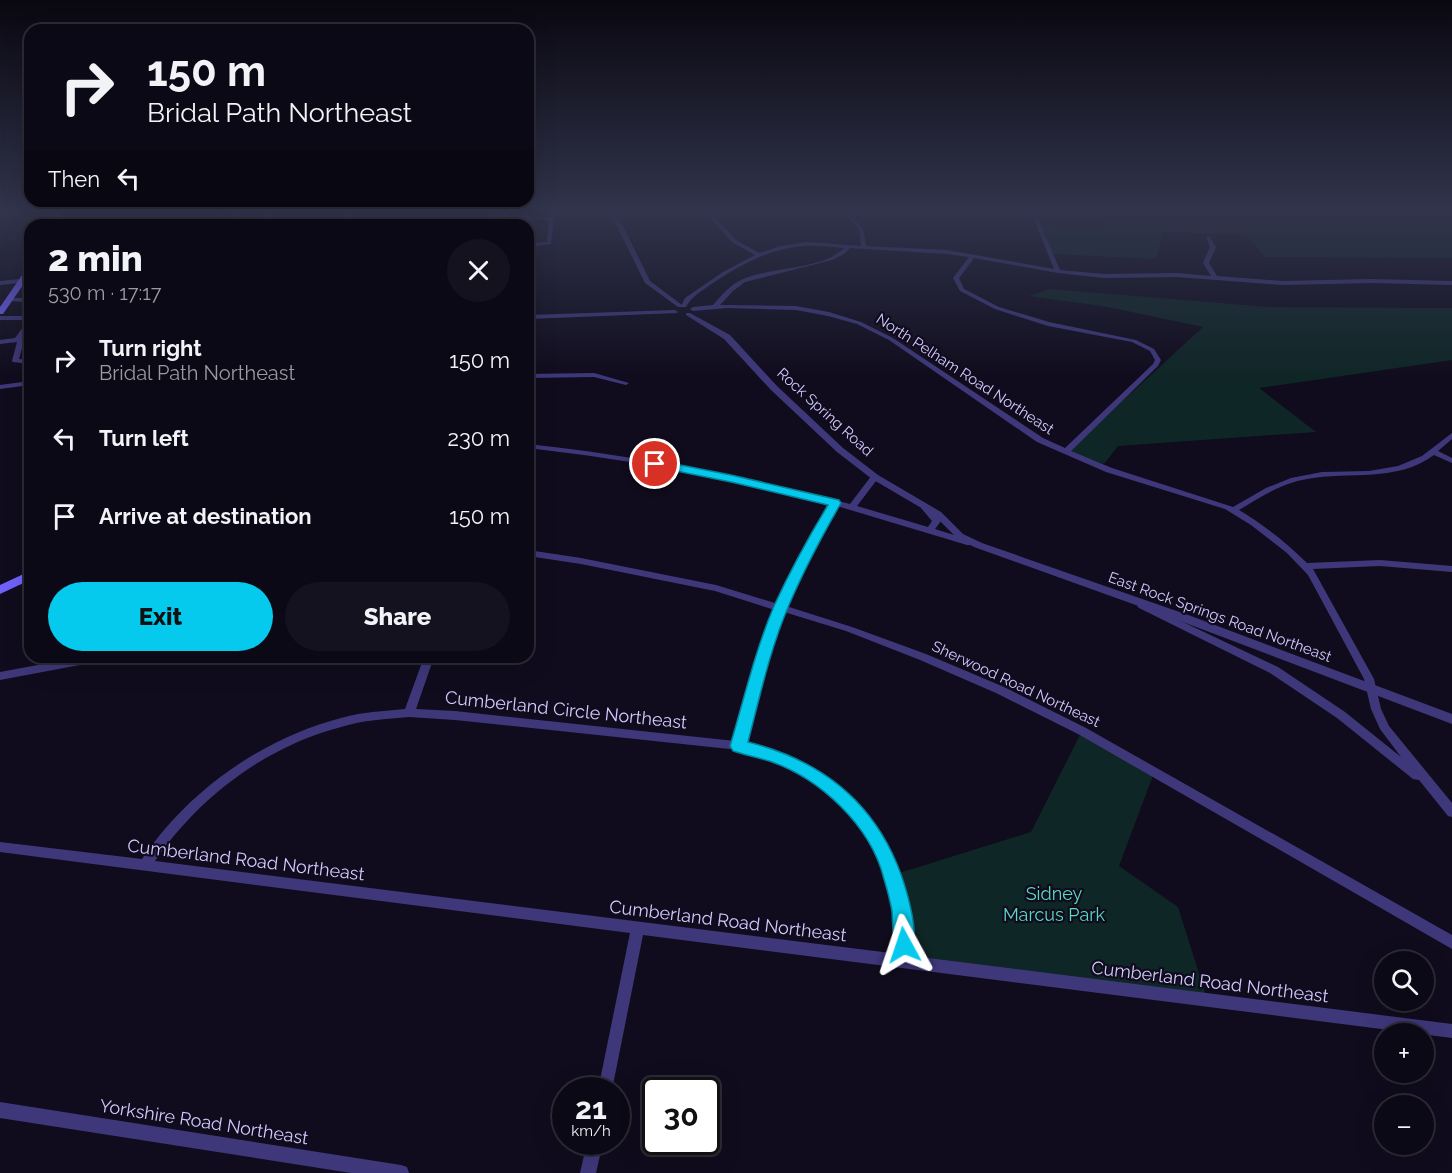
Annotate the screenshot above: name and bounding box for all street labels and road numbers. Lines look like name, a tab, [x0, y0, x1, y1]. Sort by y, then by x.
street label: North Pelham Road Northeast	[873, 310, 1057, 438]
street label: Rock Spring Road	[773, 364, 877, 460]
street label: East Rock Springs Road Northeast	[1106, 568, 1334, 666]
street label: Sherwood Road Northeast	[929, 637, 1103, 731]
street label: Cumberland Circle Northeast	[444, 686, 688, 733]
street label: Cumberland Road Northeast	[126, 835, 366, 884]
street label: Cumberland Road Northeast	[608, 896, 848, 945]
street label: Cumberland Road Northeast	[1090, 957, 1330, 1006]
street label: Yorkshire Road Northeast	[98, 1095, 310, 1148]

